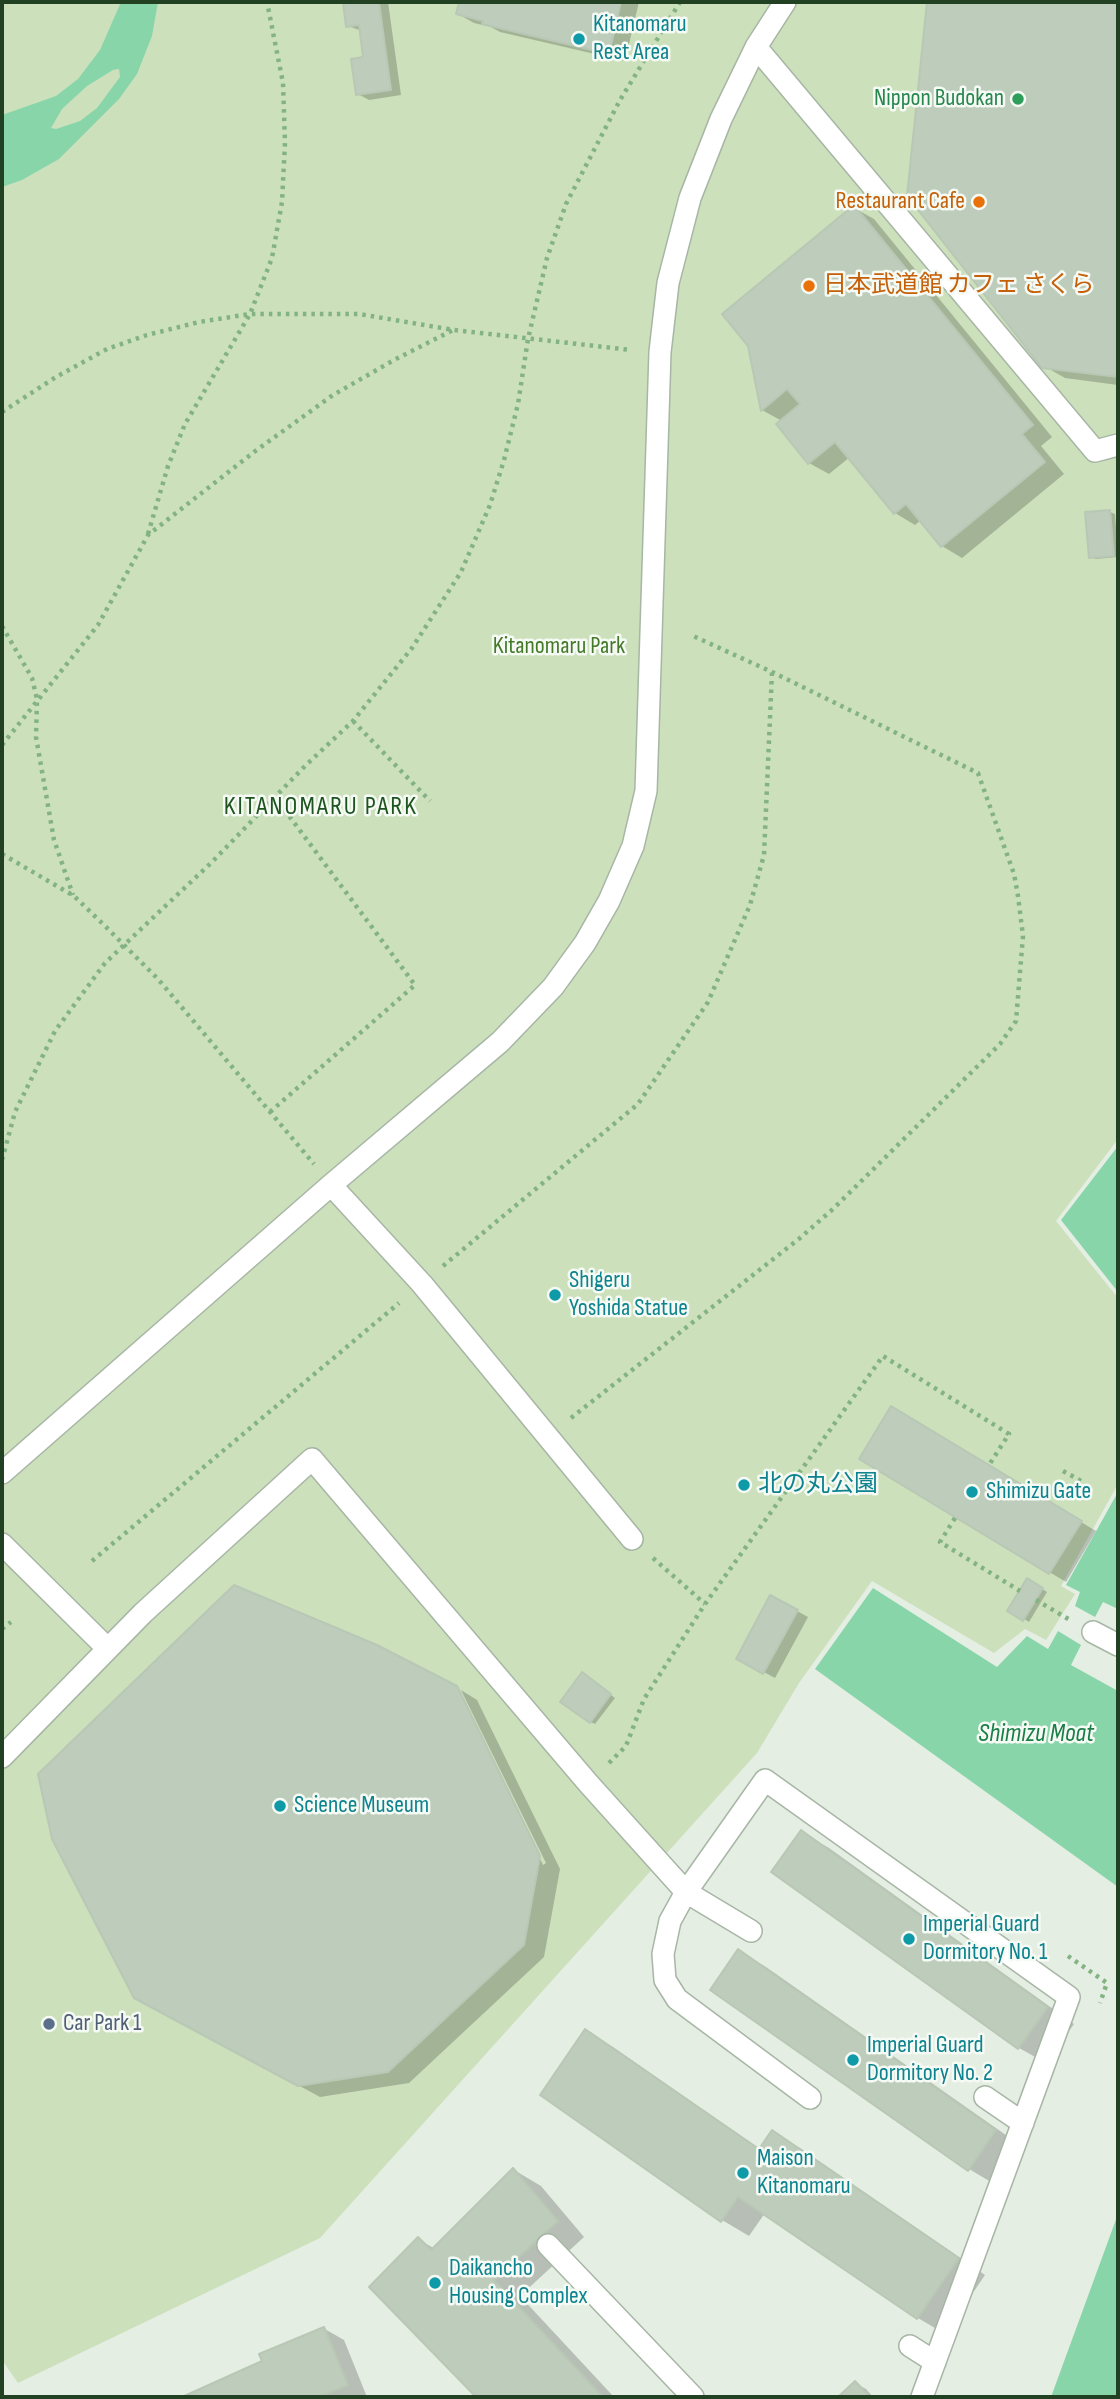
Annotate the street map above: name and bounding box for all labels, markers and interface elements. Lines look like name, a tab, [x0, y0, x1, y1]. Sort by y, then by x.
place label: Kitanomaru Rest Area	[593, 11, 687, 67]
marker: Kitanomaru Rest Area	[571, 31, 587, 47]
place label: Nippon Budokan	[874, 85, 1004, 113]
marker: Nippon Budokan	[1010, 91, 1026, 107]
place label: Restaurant Cafe	[836, 188, 965, 216]
marker: Restaurant Cafe	[971, 194, 987, 210]
place label: 日本武道館 カフェ さくら	[823, 272, 1095, 300]
marker: 日本武道館 カフェ さくら	[801, 278, 817, 294]
park label: Kitanomaru Park	[493, 633, 625, 661]
district label: KITANOMARU PARK	[226, 791, 416, 823]
place label: Shigeru Yoshida Statue	[569, 1267, 688, 1323]
marker: Shigeru Yoshida Statue	[547, 1287, 563, 1303]
place label: 北の丸公園	[758, 1471, 878, 1499]
marker: 北の丸公園	[736, 1477, 752, 1493]
place label: Shimizu Gate	[986, 1478, 1091, 1506]
marker: Shimizu Gate	[964, 1484, 980, 1500]
water label: Shimizu Moat	[978, 1718, 1094, 1750]
place label: Science Museum	[294, 1792, 429, 1820]
marker: Science Museum	[272, 1798, 288, 1814]
place label: Imperial Guard Dormitory No. 1	[923, 1911, 1048, 1967]
marker: Imperial Guard Dormitory No. 1	[901, 1931, 917, 1947]
place label: Car Park 1	[63, 2010, 142, 2038]
marker: Car Park 1	[41, 2016, 57, 2032]
place label: Imperial Guard Dormitory No. 2	[867, 2032, 993, 2088]
marker: Imperial Guard Dormitory No. 2	[845, 2052, 861, 2068]
place label: Maison Kitanomaru	[757, 2145, 851, 2201]
marker: Maison Kitanomaru	[735, 2165, 751, 2181]
place label: Daikancho Housing Complex	[449, 2255, 588, 2311]
marker: Daikancho Housing Complex	[427, 2275, 443, 2291]

